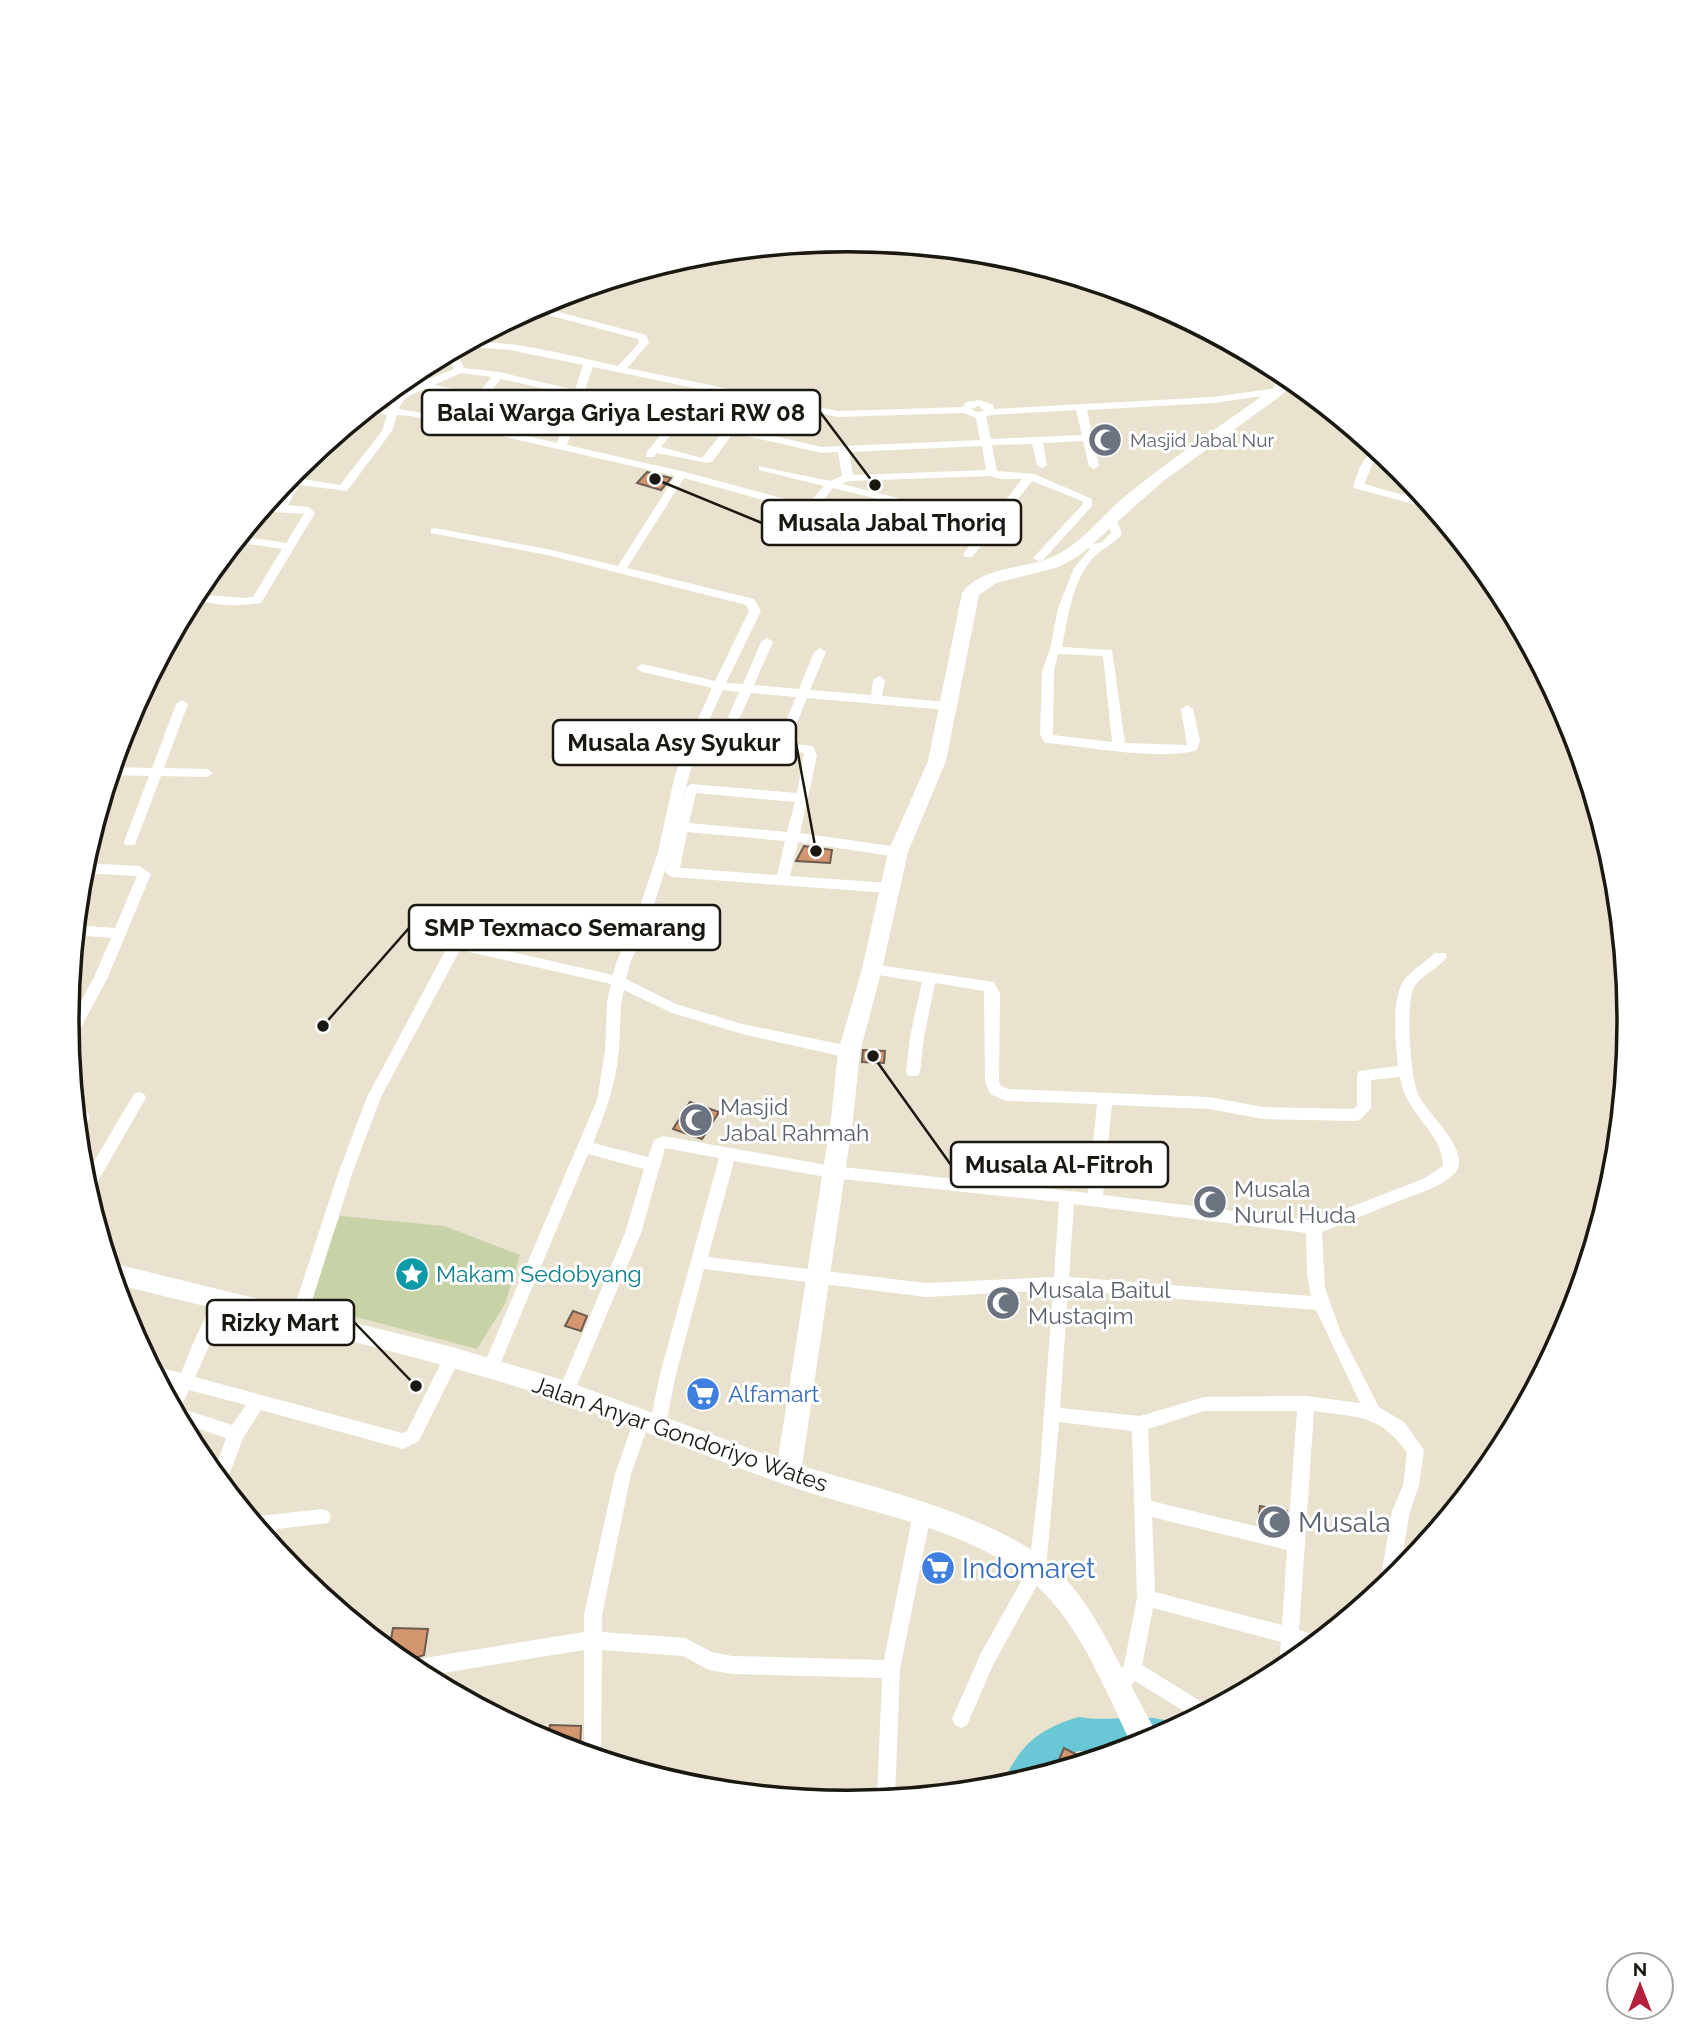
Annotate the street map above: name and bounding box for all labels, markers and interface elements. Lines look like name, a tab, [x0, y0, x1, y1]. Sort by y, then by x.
callout: Balai Warga Griya Lestari RW 08	[422, 390, 820, 435]
text: Balai Warga Griya Lestari RW 08	[437, 398, 805, 427]
mosque icon: Masjid Jabal Nur	[1086, 421, 1124, 459]
place label: Masjid Jabal Nur	[1130, 429, 1274, 451]
callout: Musala Jabal Thoriq	[762, 500, 1021, 545]
text: Musala Jabal Thoriq	[778, 508, 1006, 537]
callout: Musala Asy Syukur	[553, 720, 796, 765]
text: Musala Asy Syukur	[567, 728, 781, 757]
callout: SMP Texmaco Semarang	[409, 905, 720, 950]
text: SMP Texmaco Semarang	[424, 913, 706, 942]
place label: Masjid Jabal Rahmah	[720, 1093, 869, 1146]
mosque icon: Masjid Jabal Rahmah	[677, 1101, 715, 1139]
callout: Musala Al-Fitroh	[951, 1142, 1168, 1187]
text: Musala Al-Fitroh	[965, 1150, 1153, 1179]
place label: Musala Nurul Huda	[1234, 1175, 1356, 1228]
mosque icon: Musala Nurul Huda	[1191, 1183, 1229, 1221]
place icon: Makam Sedobyang	[393, 1255, 431, 1293]
place label: Makam Sedobyang	[436, 1260, 642, 1287]
place label: Musala Baitul Mustaqim	[1028, 1276, 1171, 1329]
mosque icon: Musala Baitul Mustaqim	[984, 1284, 1022, 1322]
callout: Rizky Mart	[207, 1300, 354, 1345]
text: Rizky Mart	[221, 1308, 339, 1337]
street label: Jalan Anyar Gondoriyo Wates	[529, 1370, 831, 1497]
supermarket icon: Alfamart	[684, 1375, 722, 1413]
place label: Alfamart	[728, 1380, 820, 1407]
mosque icon: Musala	[1255, 1503, 1293, 1541]
place label: Musala	[1298, 1506, 1391, 1539]
supermarket icon: Indomaret	[919, 1549, 957, 1587]
place label: Indomaret	[962, 1552, 1096, 1585]
north arrow	[1605, 1951, 1675, 2021]
text: N	[1633, 1958, 1647, 1980]

